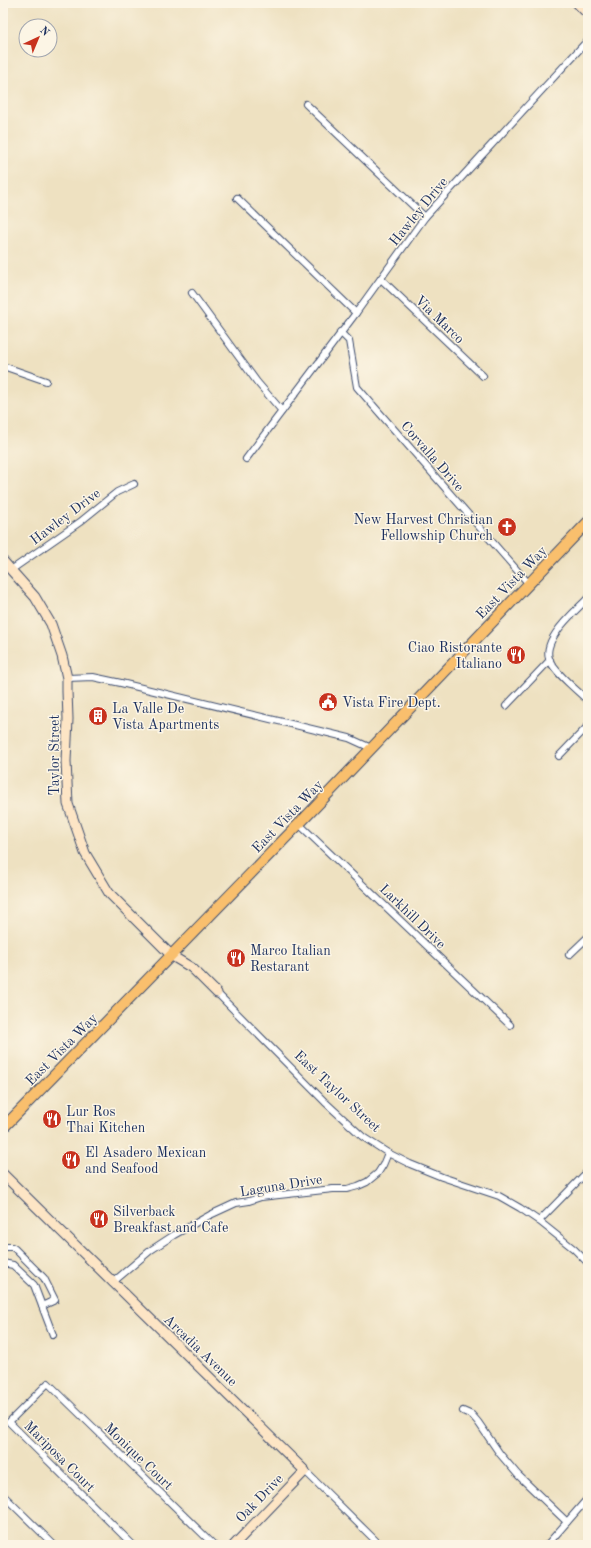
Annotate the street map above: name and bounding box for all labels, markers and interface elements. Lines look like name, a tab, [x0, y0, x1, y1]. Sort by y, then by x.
north arrow	[18, 18, 58, 58]
text: N	[37, 25, 51, 39]
street label: Hawley Drive	[387, 175, 451, 249]
street label: Via Marco	[412, 293, 467, 346]
street label: Corvalla Drive	[398, 419, 466, 494]
street label: Hawley Drive	[28, 486, 103, 548]
place label: New Harvest Christian Fellowship Church	[353, 513, 493, 543]
church icon: New Harvest Christian Fellowship Church	[496, 516, 518, 538]
street label: East Vista Way	[474, 543, 550, 622]
place label: Ciao Ristorante Italiano	[408, 641, 502, 671]
restaurant icon: Ciao Ristorante Italiano	[505, 644, 527, 666]
public building icon: Vista Fire Dept.	[317, 691, 339, 713]
place label: Vista Fire Dept.	[342, 696, 441, 710]
place label: La Valle De Vista Apartments	[112, 702, 219, 732]
building icon: La Valle De Vista Apartments	[87, 705, 109, 727]
street label: Taylor Street	[48, 714, 62, 795]
street label: East Vista Way	[250, 777, 326, 856]
street label: Larkhill Drive	[377, 882, 448, 952]
place label: Marco Italian Restarant	[250, 944, 331, 974]
restaurant icon: Marco Italian Restarant	[225, 947, 247, 969]
street label: East Vista Way	[23, 1011, 101, 1088]
street label: East Taylor Street	[291, 1048, 383, 1135]
place label: Lur Ros Thai Kitchen	[66, 1105, 146, 1135]
restaurant icon: Lur Ros Thai Kitchen	[41, 1108, 63, 1130]
place label: El Asadero Mexican and Seafood	[85, 1146, 207, 1176]
restaurant icon: El Asadero Mexican and Seafood	[60, 1149, 82, 1171]
street label: Laguna Drive	[239, 1173, 323, 1199]
place label: Silverback Breakfast and Cafe	[113, 1205, 229, 1235]
restaurant icon: Silverback Breakfast and Cafe	[88, 1208, 110, 1230]
street label: Arcadia Avenue	[161, 1312, 240, 1389]
street label: Mariposa Court	[21, 1419, 97, 1495]
street label: Monique Court	[101, 1421, 175, 1493]
street label: Oak Drive	[233, 1472, 286, 1526]

